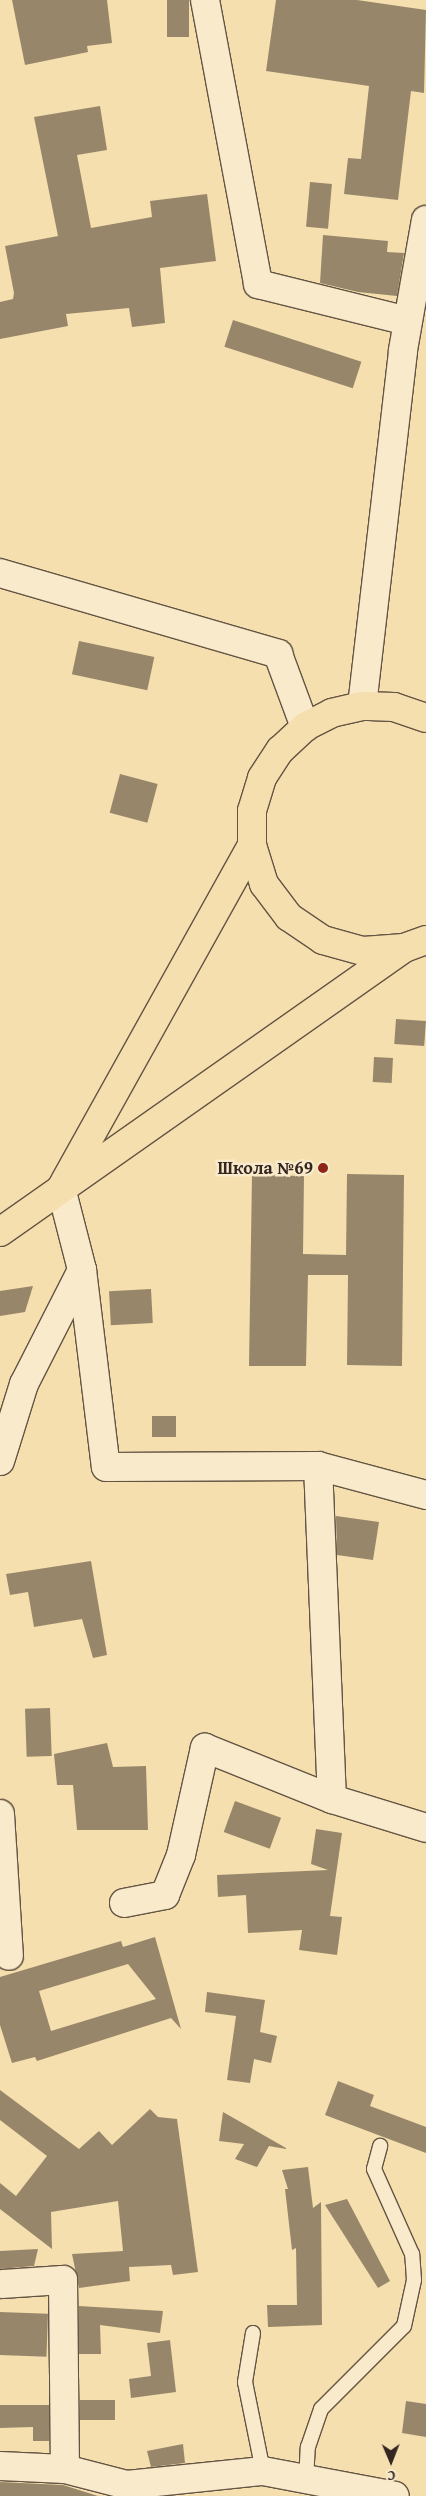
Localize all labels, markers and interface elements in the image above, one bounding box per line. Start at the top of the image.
place label: Школа №69 [217,1157,313,1179]
marker: Школа №69 [317,1162,329,1174]
north arrow [366,2436,416,2486]
text: С [387,2466,395,2486]

